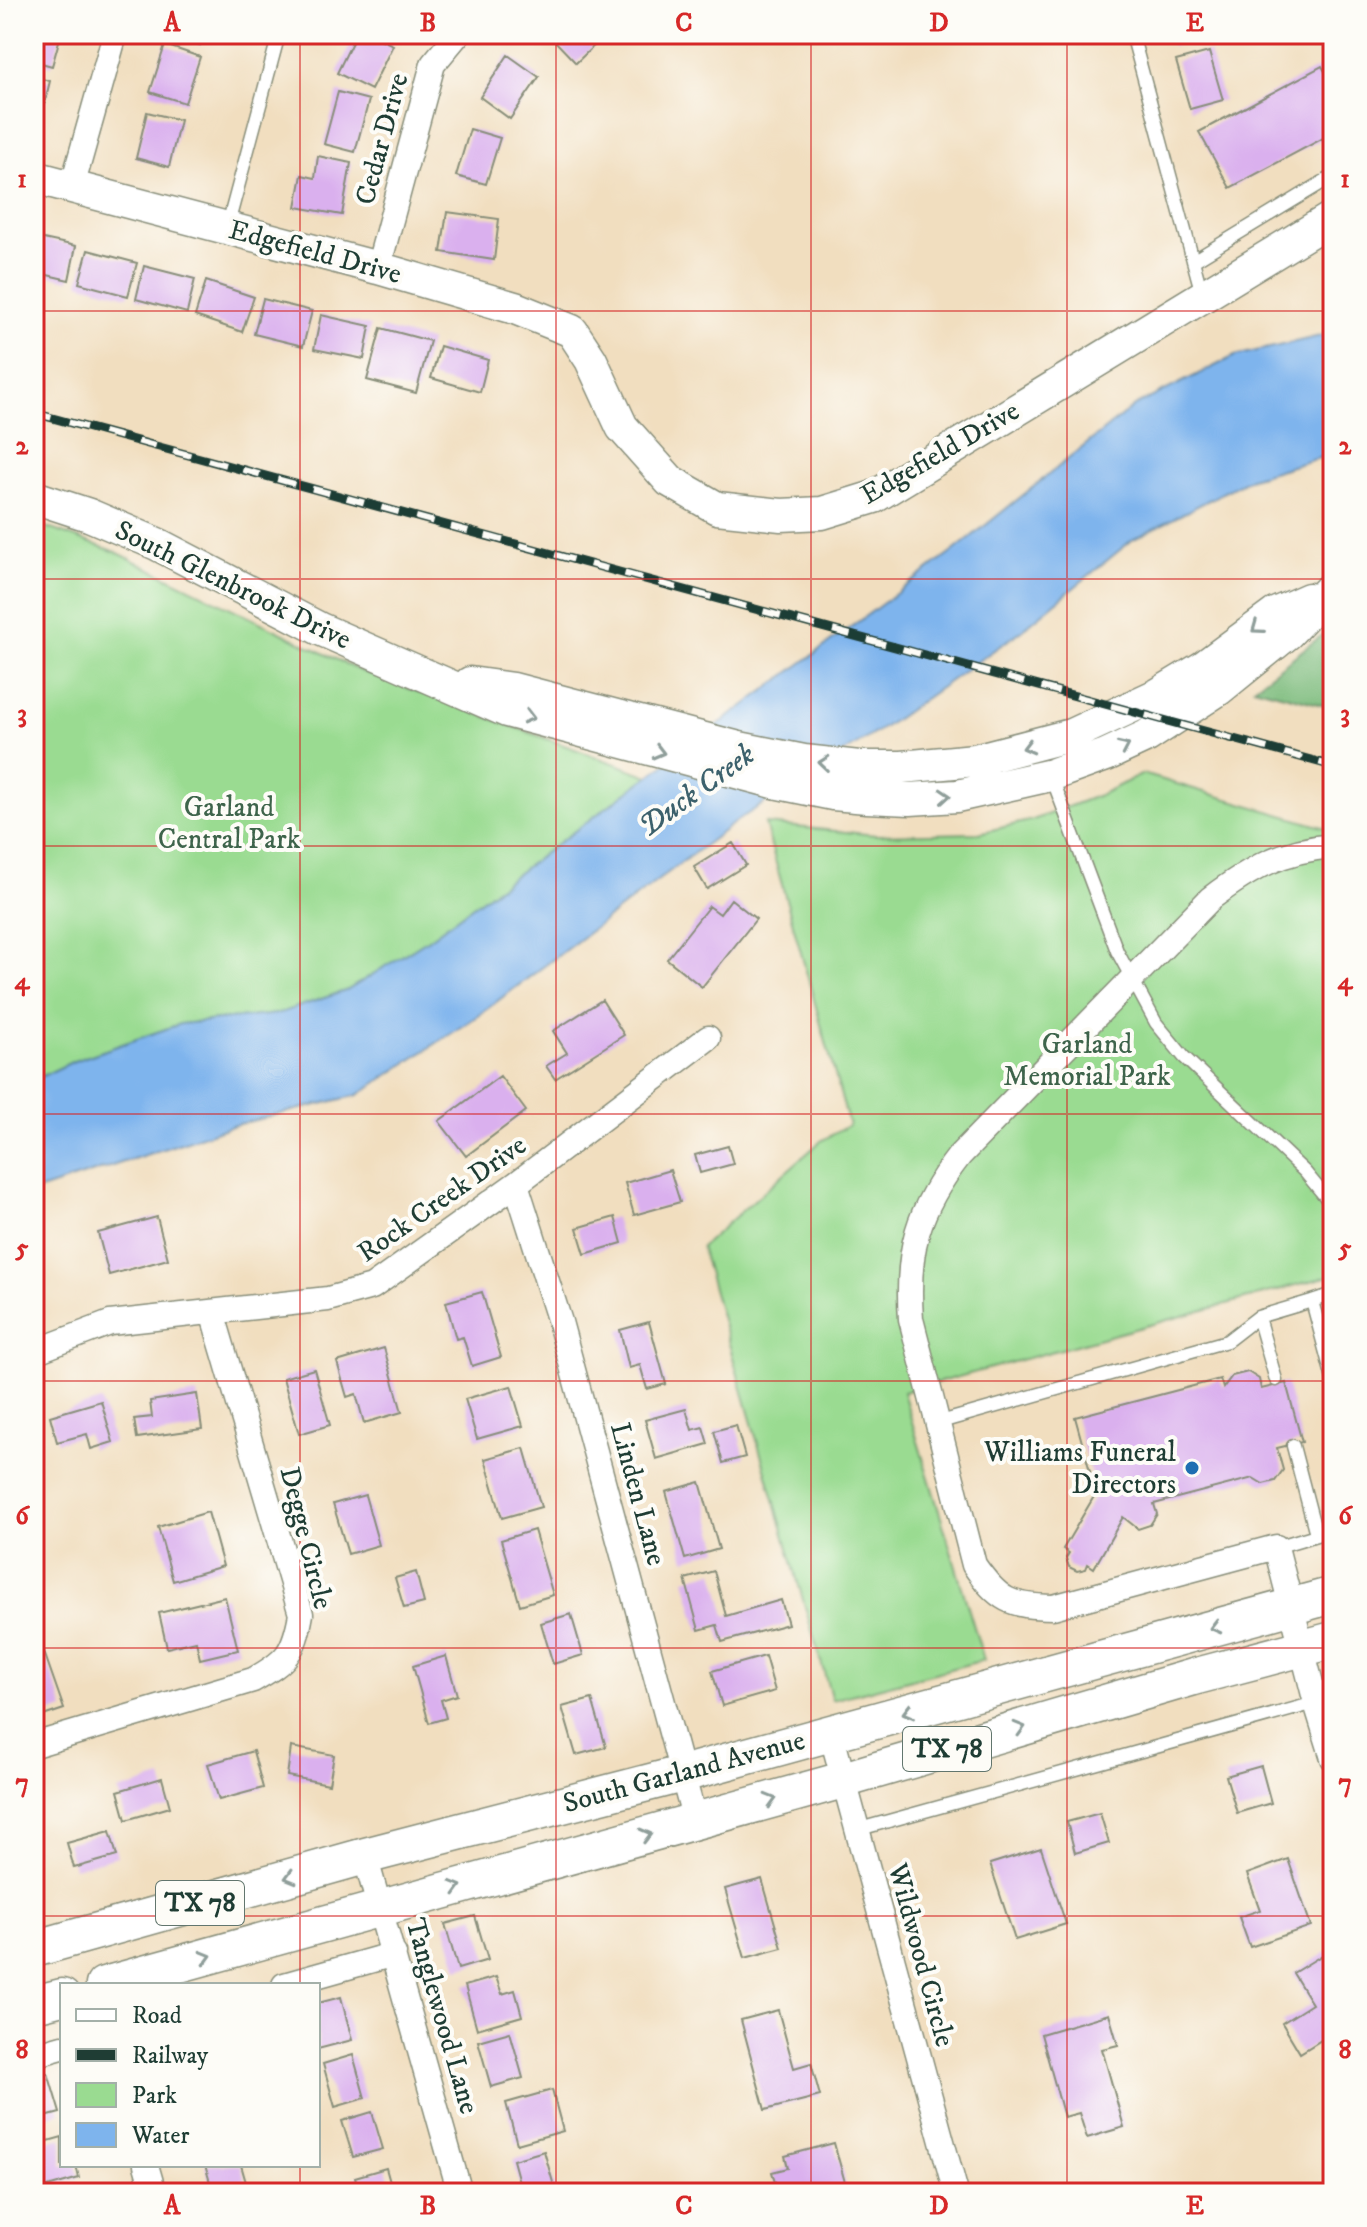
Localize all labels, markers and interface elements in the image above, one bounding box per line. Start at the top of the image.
text: A [163,7,182,40]
text: B [420,7,436,40]
text: C [675,7,693,40]
text: D [929,7,949,40]
text: E [1186,7,1204,40]
street label: Cedar Drive [348,69,416,209]
text: 1 [17,163,27,196]
text: 1 [1340,163,1350,196]
street label: Edgefield Drive [225,212,405,292]
street label: Edgefield Drive [855,394,1025,512]
text: 2 [16,430,30,463]
text: 2 [1339,430,1353,463]
street label: South Glenbrook Drive [109,513,357,657]
one-way arrow [1251,618,1265,633]
text: 3 [17,698,27,731]
text: 3 [1340,698,1350,731]
one-way arrow [521,708,535,724]
water label: Duck Creek [632,736,763,845]
one-way arrow [1021,738,1035,754]
one-way arrow [1115,741,1130,757]
one-way arrow [652,743,666,759]
one-way arrow [818,755,831,772]
one-way arrow [939,788,952,805]
park label: Garland Central Park [158,790,300,857]
text: 4 [15,965,31,998]
text: 4 [1338,965,1354,998]
park label: Garland Memorial Park [1003,1027,1171,1094]
street label: Rock Creek Drive [351,1128,533,1270]
text: 5 [15,1232,29,1265]
text: 5 [1338,1232,1352,1265]
street label: Linden Lane [602,1419,674,1569]
place label: Williams Funeral Directors [983,1435,1177,1502]
marker: Williams Funeral Directors [1183,1459,1201,1477]
street label: Degge Circle [271,1463,341,1613]
text: 6 [15,1500,30,1533]
text: 6 [1338,1500,1353,1533]
one-way arrow [1209,1618,1223,1635]
one-way arrow [902,1702,916,1719]
one-way arrow [1013,1721,1027,1737]
street label: South Garland Avenue [559,1723,809,1821]
road number: TX 78 [903,1727,991,1771]
text: 7 [15,1767,29,1800]
text: 7 [1338,1767,1352,1800]
one-way arrow [763,1793,777,1809]
one-way arrow [638,1827,652,1844]
street label: Wildwood Circle [879,1859,962,2050]
one-way arrow [284,1868,298,1884]
one-way arrow [448,1880,462,1897]
road number: TX 78 [156,1881,244,1925]
street label: Tanglewood Lane [397,1914,487,2118]
one-way arrow [198,1949,212,1966]
legend [60,1983,320,2167]
text: Road [132,2001,182,2031]
text: 8 [15,2034,29,2067]
text: 8 [1338,2034,1352,2067]
text: Railway [132,2041,209,2071]
text: Park [132,2081,177,2111]
text: Water [131,2121,189,2151]
text: A [163,2190,182,2223]
text: B [420,2190,436,2223]
text: C [675,2190,693,2223]
text: D [929,2190,949,2223]
text: E [1186,2190,1204,2223]

